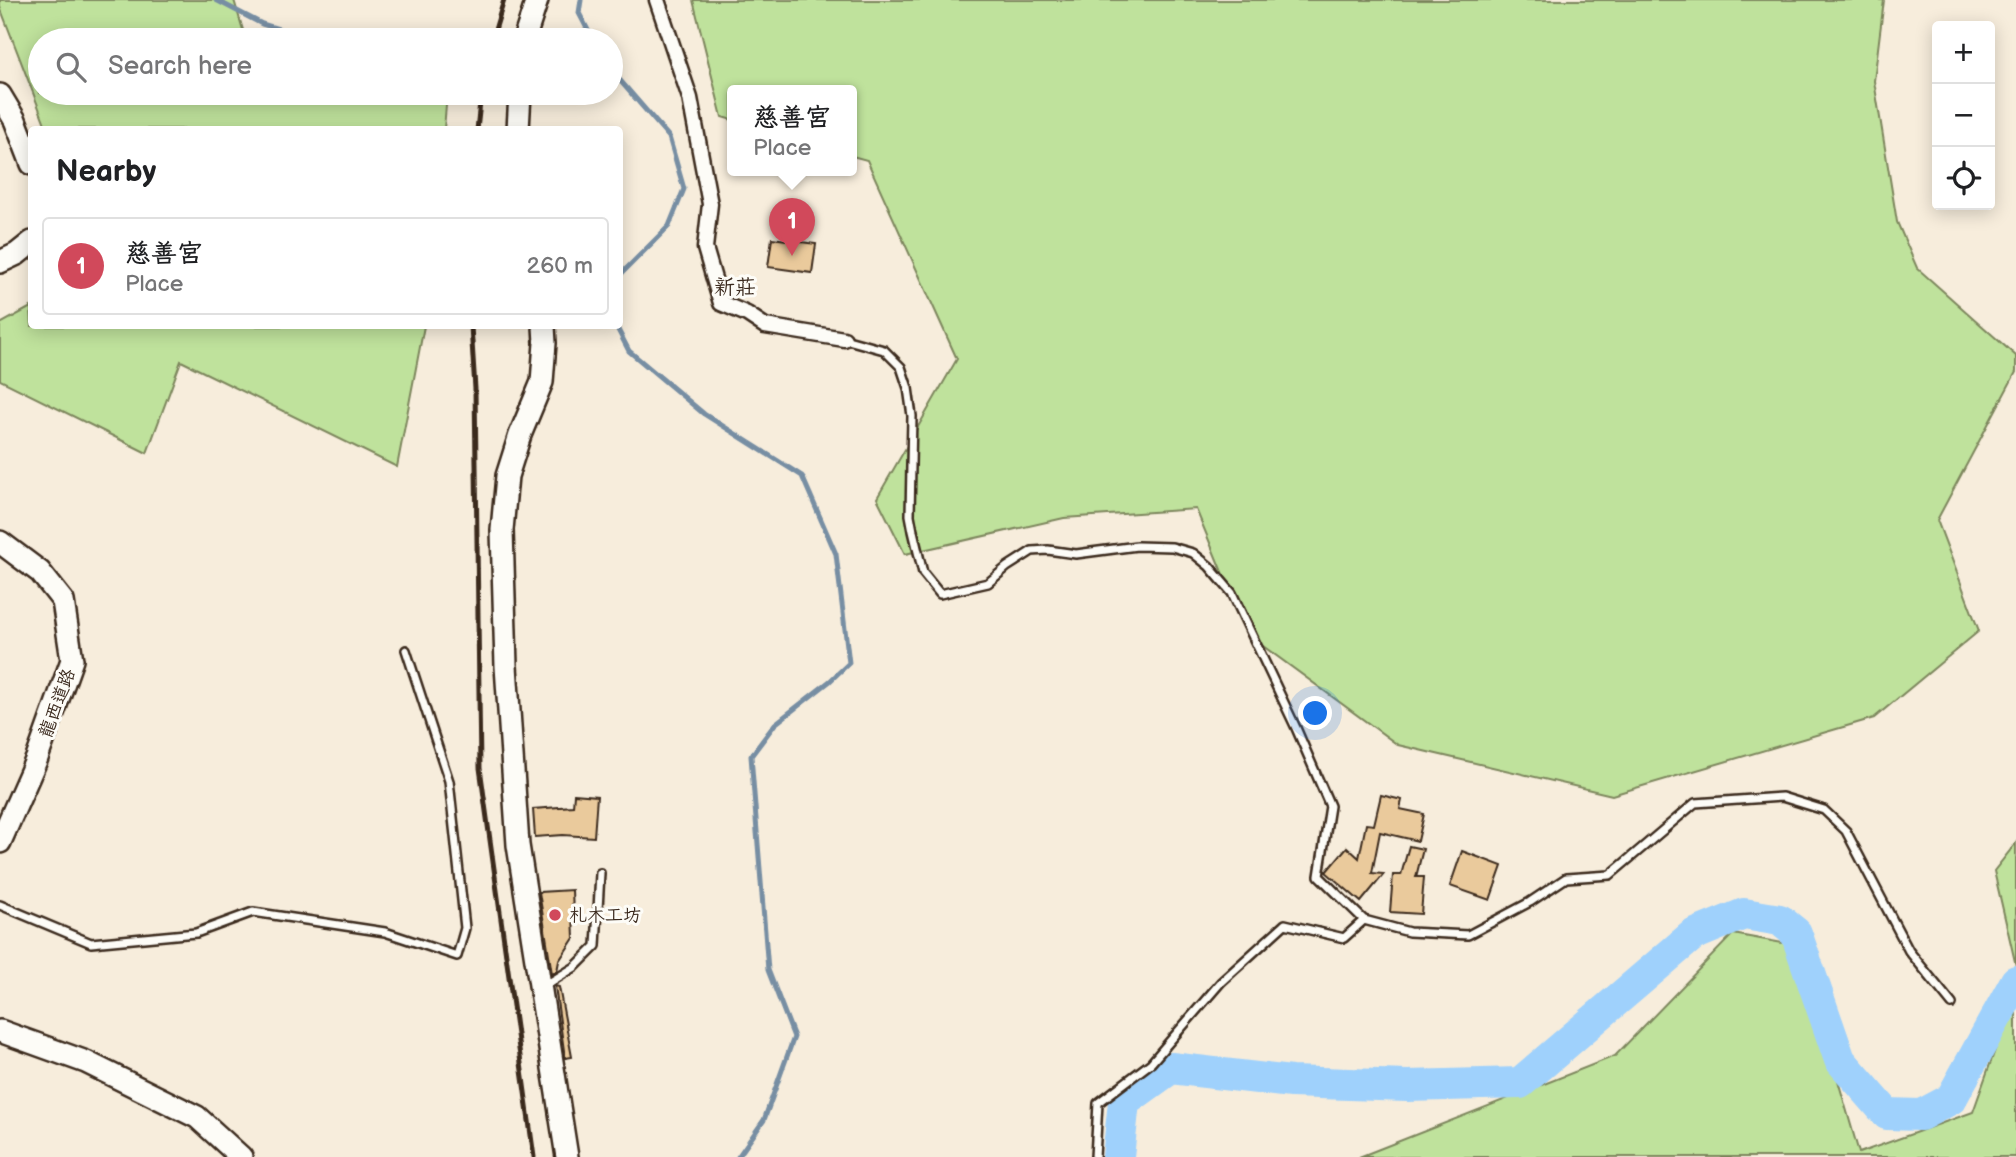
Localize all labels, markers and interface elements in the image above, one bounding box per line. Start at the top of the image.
map controls [1932,21,1995,210]
button: + [1932,21,1995,84]
search box [28,28,623,105]
icon: search [52,48,90,86]
text: Search here [108,51,252,82]
button: − [1932,84,1995,147]
popup [727,85,857,176]
text: 慈善宮 [753,103,831,134]
text: Place [753,134,811,162]
button: locate [1932,147,1995,210]
text: Nearby [56,154,156,190]
pin: 1 [769,198,815,256]
text: 慈善宮 [125,239,203,270]
text: 1 [76,252,86,280]
text: 260 m [527,252,593,280]
text: Place [125,270,183,298]
district label: 新莊 [714,275,756,300]
street label: 龍西道路 [35,666,80,741]
your location [1298,696,1332,730]
place label: 札木工坊 [569,905,641,926]
marker: 札木工坊 [547,907,563,923]

